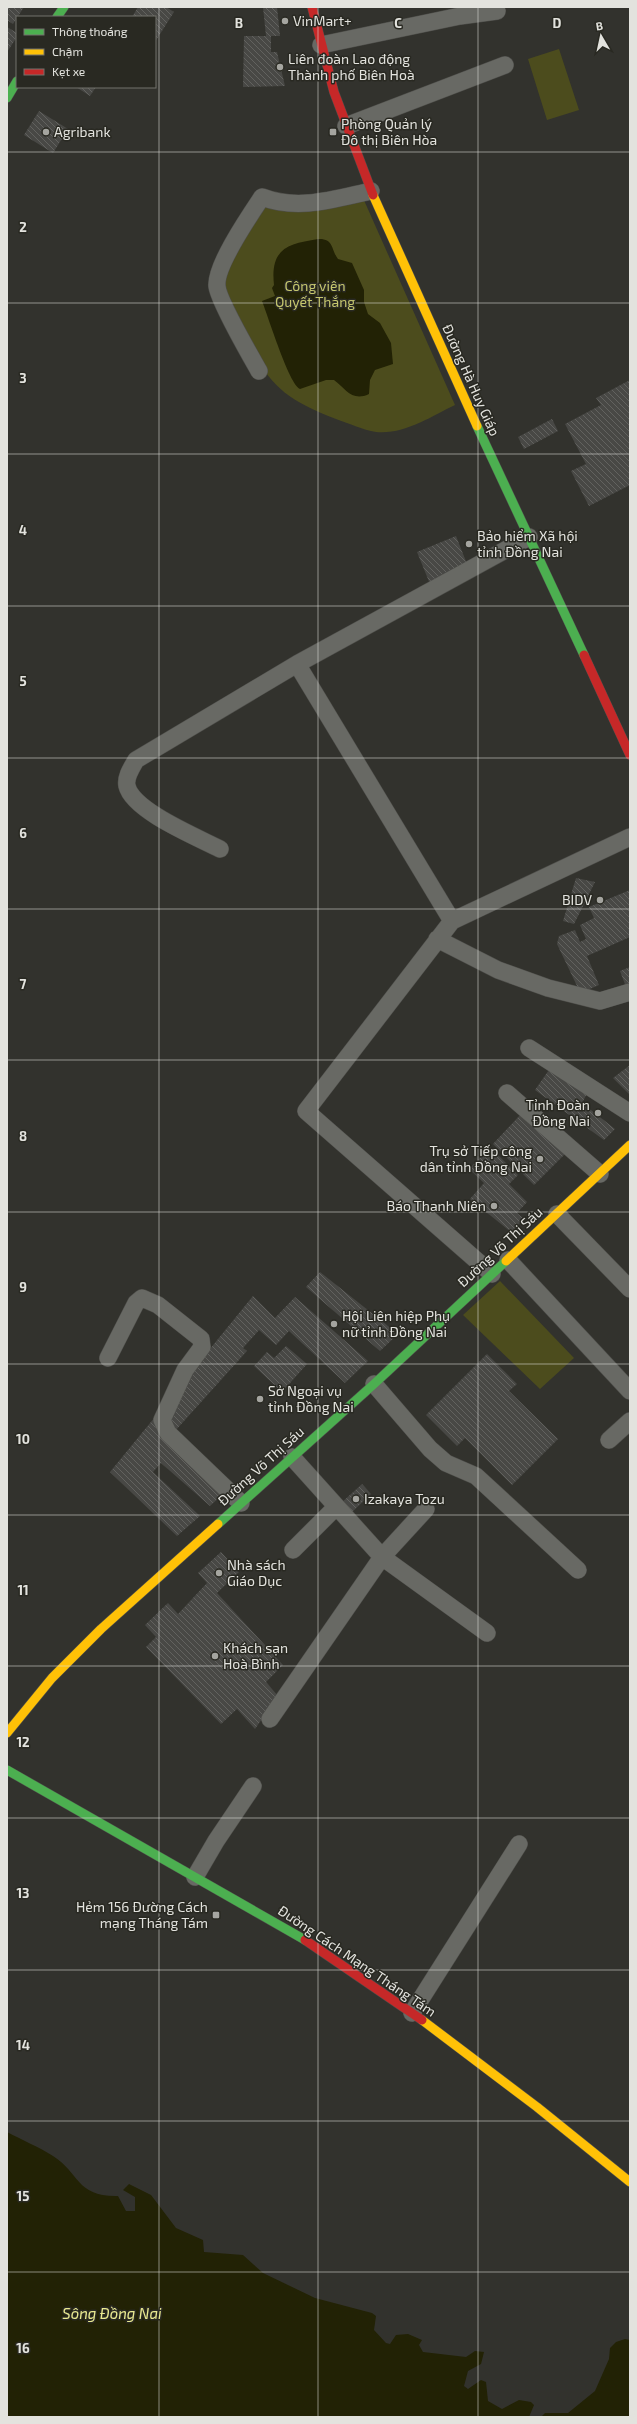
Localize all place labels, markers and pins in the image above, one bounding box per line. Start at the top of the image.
place label: VinMart+ [293,12,352,29]
marker: VinMart+ [280,16,290,26]
place label: Liên đoàn Lao động Thành phố Biên Hoà [288,50,415,83]
marker: Liên đoàn Lao động Thành phố Biên Hoà [275,62,285,72]
place label: Phòng Quản lý Đô thị Biên Hòa [341,115,437,148]
place label: Agribank [54,123,111,140]
marker: Agribank [41,127,51,137]
marker: Phòng Quản lý Đô thị Biên Hòa [328,127,338,137]
place label: Bảo hiểm Xã hội tỉnh Đồng Nai [477,527,578,560]
marker: Bảo hiểm Xã hội tỉnh Đồng Nai [464,539,474,549]
place label: BIDV [562,891,592,908]
marker: BIDV [595,895,605,905]
place label: Tỉnh Đoàn Đồng Nai [526,1096,590,1129]
marker: Tỉnh Đoàn Đồng Nai [593,1108,603,1118]
place label: Trụ sở Tiếp công dân tỉnh Đồng Nai [420,1142,532,1175]
marker: Trụ sở Tiếp công dân tỉnh Đồng Nai [535,1154,545,1164]
place label: Báo Thanh Niên [387,1197,486,1214]
marker: Báo Thanh Niên [489,1201,499,1211]
place label: Hội Liên hiệp Phụ nữ tỉnh Đồng Nai [342,1307,450,1340]
marker: Hội Liên hiệp Phụ nữ tỉnh Đồng Nai [329,1319,339,1329]
place label: Sở Ngoại vụ tỉnh Đồng Nai [268,1382,354,1415]
marker: Sở Ngoại vụ tỉnh Đồng Nai [255,1394,265,1404]
place label: Izakaya Tozu [364,1490,445,1507]
marker: Izakaya Tozu [351,1494,361,1504]
place label: Nhà sách Giáo Dục [227,1556,286,1589]
marker: Nhà sách Giáo Dục [214,1568,224,1578]
place label: Khách sạn Hoà Bình [223,1639,288,1672]
marker: Khách sạn Hoà Bình [210,1651,220,1661]
place label: Hẻm 156 Đường Cách mạng Tháng Tám [76,1898,208,1931]
marker: Hẻm 156 Đường Cách mạng Tháng Tám [211,1910,221,1920]

